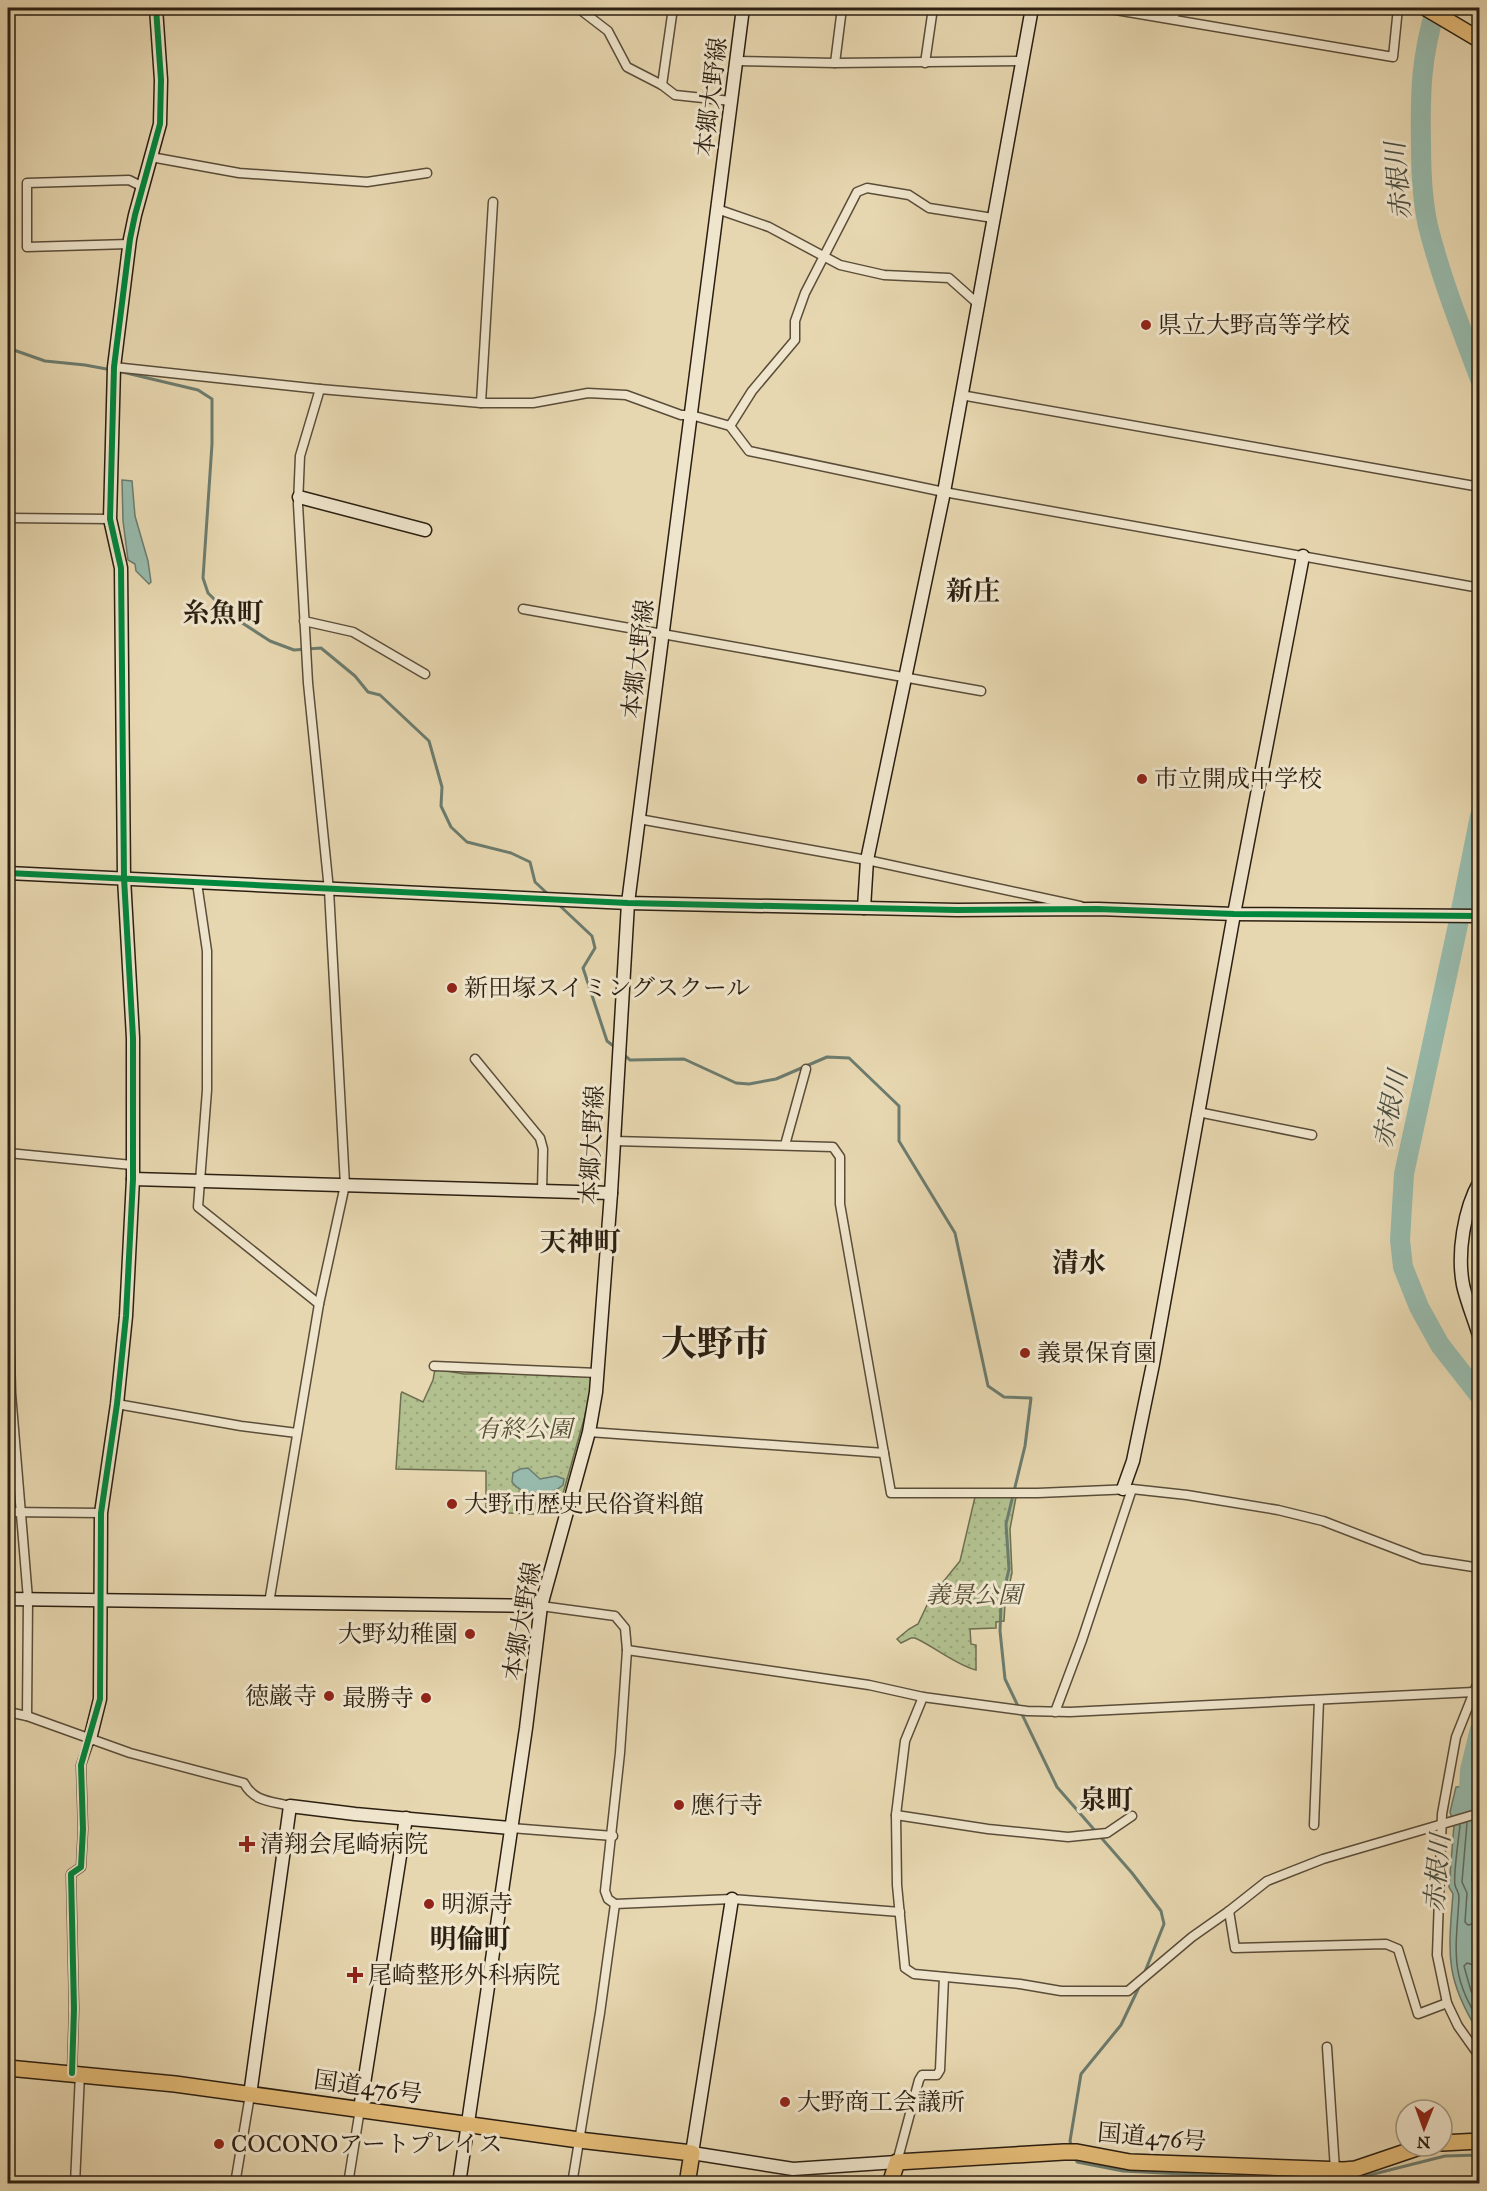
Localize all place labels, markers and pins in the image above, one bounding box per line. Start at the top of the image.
place label: 県立大野高等学校 [1158,310,1350,340]
marker: 県立大野高等学校 [1139,318,1153,332]
place label: 市立開成中学校 [1154,764,1322,794]
marker: 市立開成中学校 [1135,772,1149,786]
place label: 新田塚スイミングスクール [464,973,750,1003]
marker: 新田塚スイミングスクール [445,981,459,995]
place label: 義景保育園 [1037,1338,1157,1368]
marker: 義景保育園 [1018,1346,1032,1360]
place label: 大野市歴史民俗資料館 [464,1489,704,1519]
marker: 大野市歴史民俗資料館 [445,1497,459,1511]
place label: 大野幼稚園 [338,1619,458,1649]
marker: 大野幼稚園 [463,1627,477,1641]
place label: 徳巌寺 [245,1681,317,1711]
place label: 最勝寺 [342,1683,414,1713]
marker: 徳巌寺 [322,1689,336,1703]
marker: 最勝寺 [419,1691,433,1705]
place label: 應行寺 [691,1790,763,1820]
marker: 應行寺 [672,1798,686,1812]
place label: 清翔会尾崎病院 [260,1829,428,1859]
marker: 清翔会尾崎病院 [238,1835,256,1853]
place label: 明源寺 [441,1889,513,1919]
marker: 明源寺 [422,1897,436,1911]
place label: 尾崎整形外科病院 [368,1960,560,1990]
marker: 尾崎整形外科病院 [346,1966,364,1984]
place label: 大野商工会議所 [797,2087,965,2117]
marker: 大野商工会議所 [778,2095,792,2109]
place label: COCONOアートプレイス [231,2129,503,2159]
marker: COCONOアートプレイス [212,2137,226,2151]

